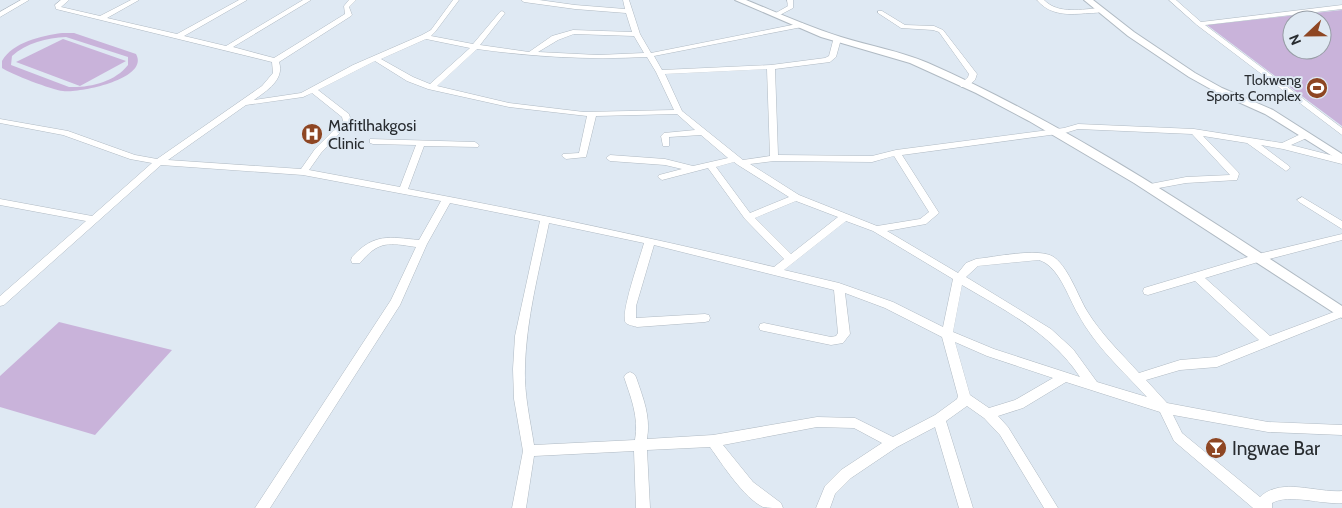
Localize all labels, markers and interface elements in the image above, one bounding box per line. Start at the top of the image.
north arrow [1282,10,1332,60]
text: N [1285,32,1305,48]
place label: Tlokweng Sports Complex [1206,71,1302,105]
sports icon: Tlokweng Sports Complex [1305,76,1329,100]
place label: Mafitlhakgosi Clinic [328,116,416,153]
hospital icon: Mafitlhakgosi Clinic [300,122,324,146]
bar icon: Ingwae Bar [1204,436,1228,460]
place label: Ingwae Bar [1232,437,1320,460]

